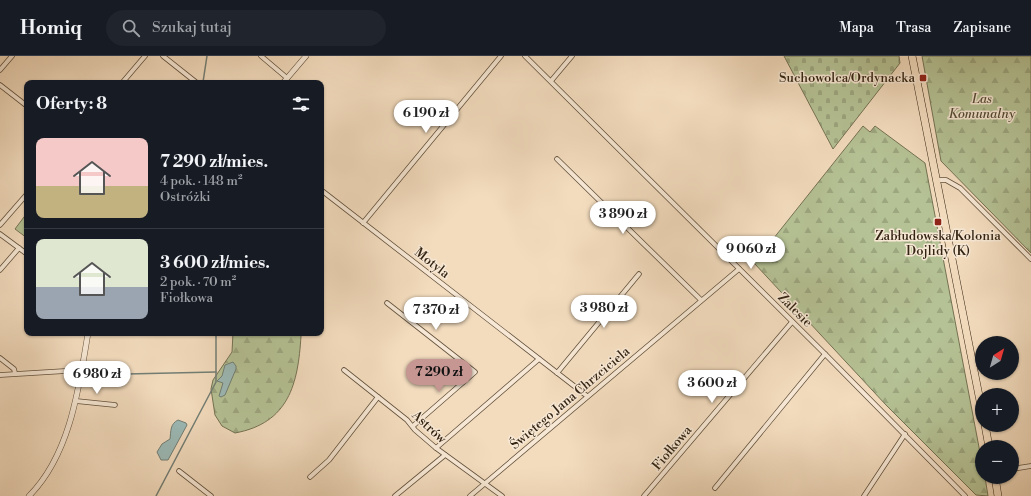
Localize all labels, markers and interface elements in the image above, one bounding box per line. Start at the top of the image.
search box [106,10,386,46]
text: Homiq [20,16,82,40]
icon: search [120,17,142,39]
text: Szukaj tutaj [152,18,232,37]
text: Mapa [839,19,874,37]
text: Trasa [896,19,931,37]
text: Zapisane [953,19,1011,37]
place label: Suchowolca/Ordynacka [779,70,915,86]
marker: Suchowolca/Ordynacka [918,73,928,83]
park label: Las Komunalny [949,91,1016,122]
text: Oferty: 8 [36,93,107,115]
icon: filters [290,93,312,115]
pin: 6 190 zł [385,100,467,134]
text: 6 190 zł [403,105,449,121]
text: 7 290 zł/mies. [160,151,268,173]
icon: home [68,154,116,202]
text: 4 pok. · 148 m² [160,173,242,189]
text: Ostróżki [160,189,211,205]
pin: 3 890 zł [582,201,664,235]
text: 3 890 zł [599,206,647,222]
marker: Zabłudowska/Kolonia Dojlidy (K) [933,217,943,227]
place label: Zabłudowska/Kolonia Dojlidy (K) [875,228,1001,259]
pin: 9 060 zł [710,236,792,270]
text: 9 060 zł [726,241,776,257]
street label: Motyla [411,244,453,282]
text: 3 600 zł/mies. [160,252,270,274]
icon: home [68,255,116,303]
text: 2 pok. · 70 m² [160,274,236,290]
street label: Zalesie [774,289,816,331]
text: Fiołkowa [160,290,213,306]
pin: 3 980 zł [563,295,645,329]
pin: 7 370 zł [395,297,477,331]
text: 3 980 zł [580,300,628,316]
text: 7 370 zł [413,302,459,318]
north arrow [975,336,1019,380]
map controls [975,336,1019,484]
street label: Świętego Jana Chrzciciela [506,342,633,453]
pin: 7 290 zł [398,359,480,393]
pin: 6 980 zł [56,361,138,395]
text: 7 290 zł [415,364,463,380]
text: 6 980 zł [73,366,121,382]
pin: 3 600 zł [671,370,753,404]
text: 3 600 zł [687,375,737,391]
button: + [975,388,1019,432]
street label: Astrów [408,407,450,447]
street label: Fiołkowa [649,422,695,474]
button: − [975,440,1019,484]

